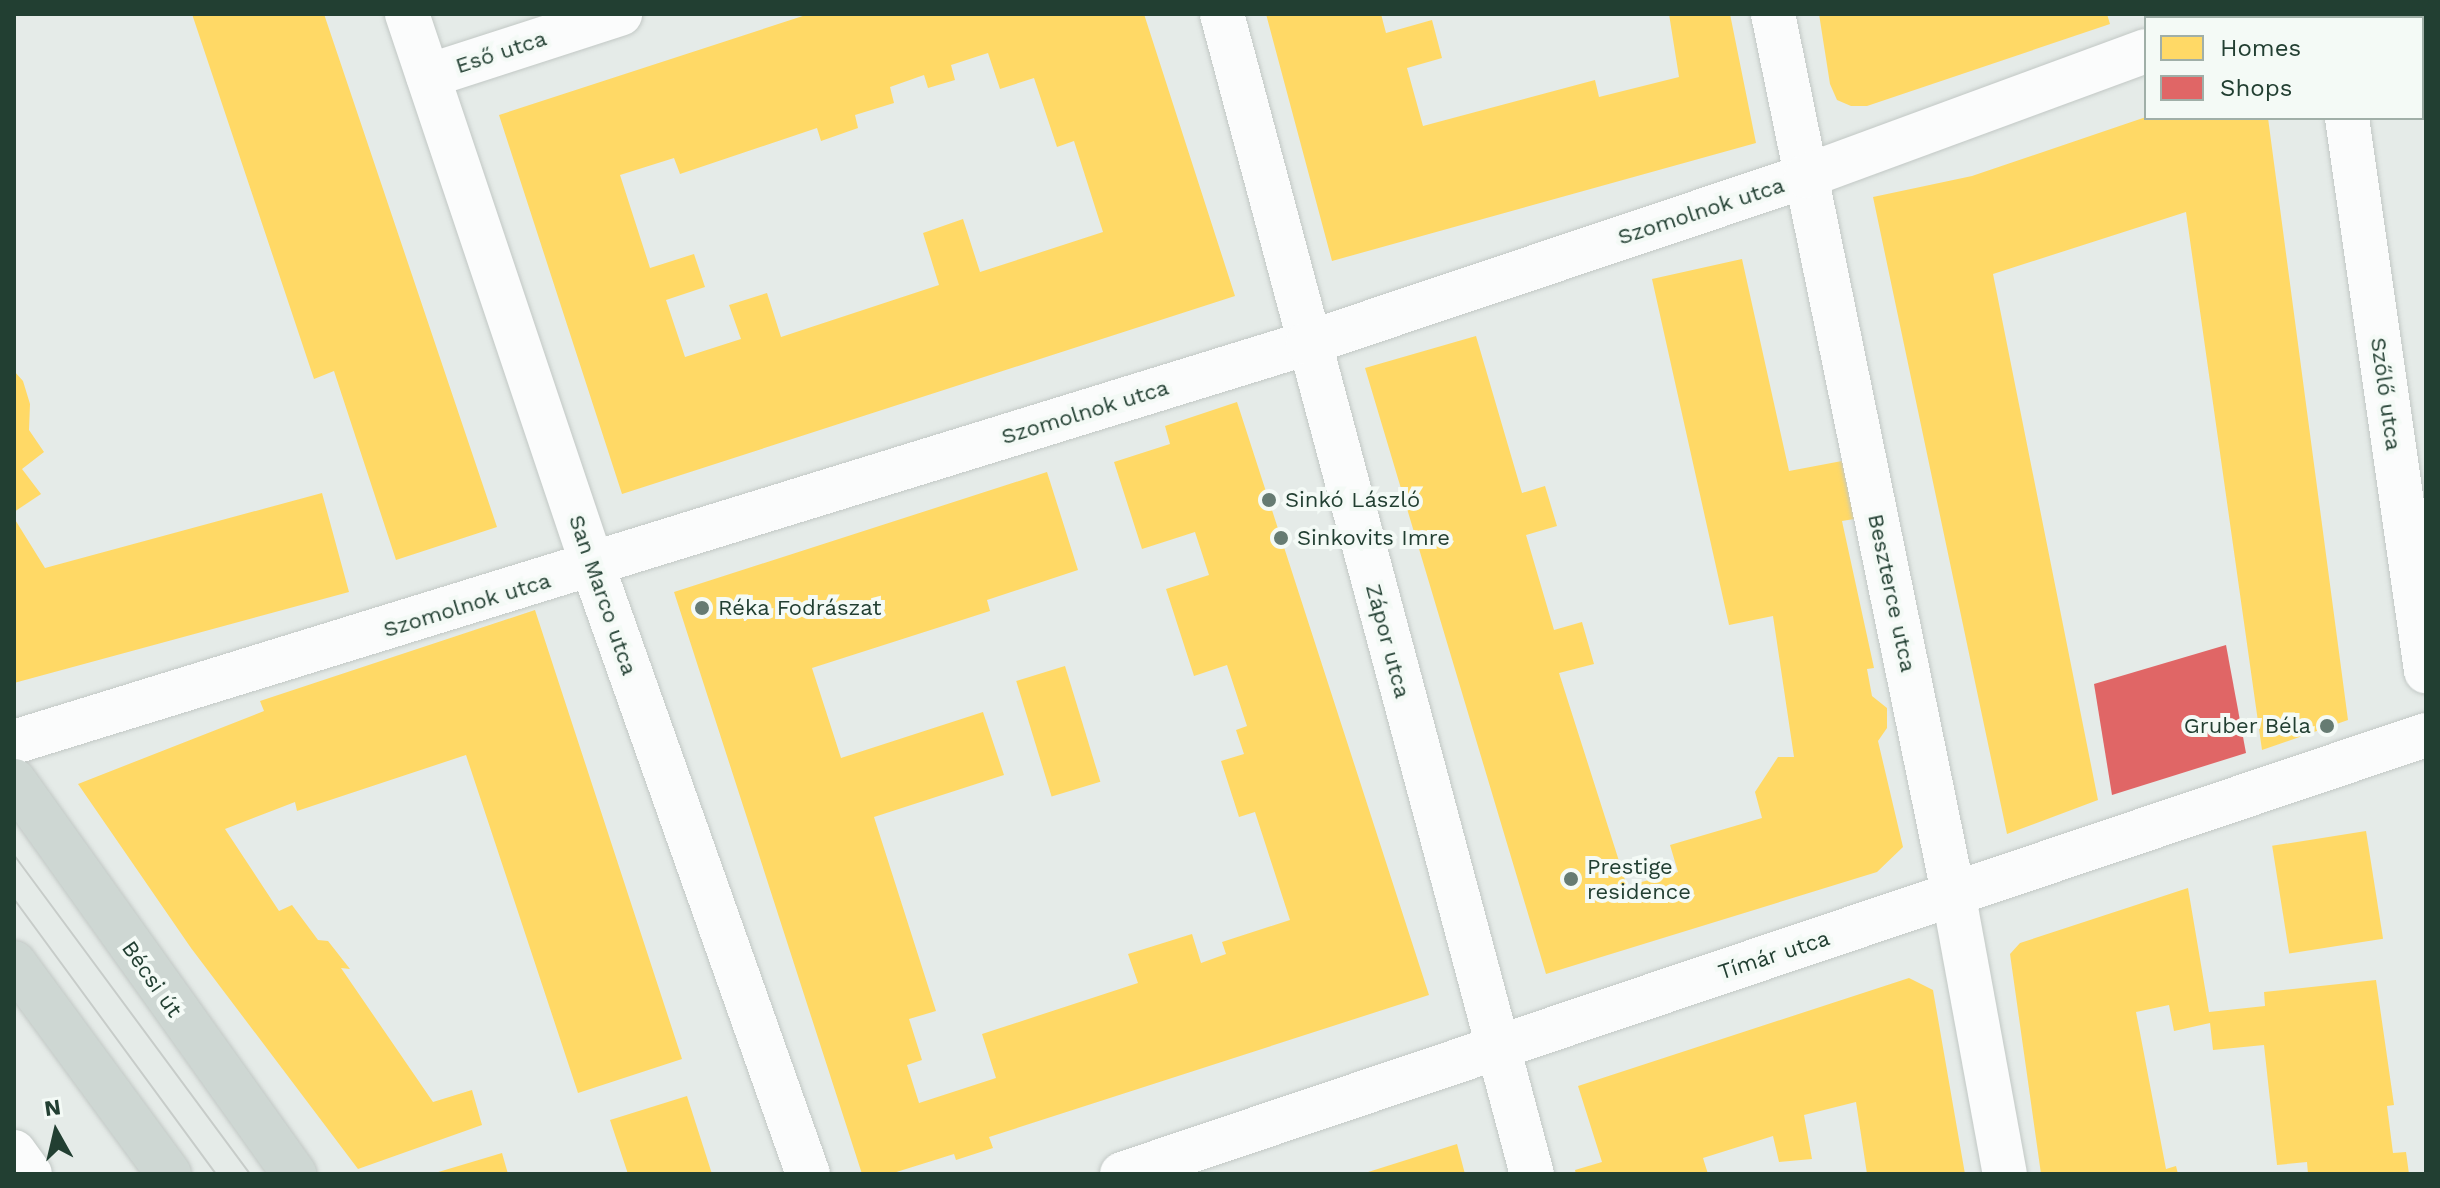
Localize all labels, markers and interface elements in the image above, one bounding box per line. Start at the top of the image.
legend [2144,16,2424,120]
street label: Eső utca [452,25,550,79]
text: Homes [2220,34,2301,62]
text: Shops [2220,74,2292,102]
street label: Szomolnok utca [1614,172,1788,250]
street label: Szőlő utca [2365,336,2407,452]
street label: Szomolnok utca [998,374,1172,450]
place label: Sinkó László [1285,487,1420,513]
marker: Sinkó László [1260,491,1278,509]
street label: San Marco utca [563,511,643,679]
street label: Beszterce utca [1862,512,1922,674]
place label: Sinkovits Imre [1297,525,1450,551]
marker: Sinkovits Imre [1272,529,1290,547]
street label: Szomolnok utca [380,567,554,643]
street label: Zápor utca [1360,581,1416,701]
place label: Réka Fodrászat [718,595,882,621]
marker: Réka Fodrászat [693,599,711,617]
place label: Gruber Béla [2183,713,2311,739]
marker: Gruber Béla [2318,717,2336,735]
place label: Prestige residence [1587,853,1691,904]
marker: Prestige residence [1562,870,1580,888]
street label: Tímár utca [1715,925,1833,985]
street label: Bécsi út [116,936,188,1022]
north arrow [16,1092,96,1172]
text: N [43,1094,62,1121]

